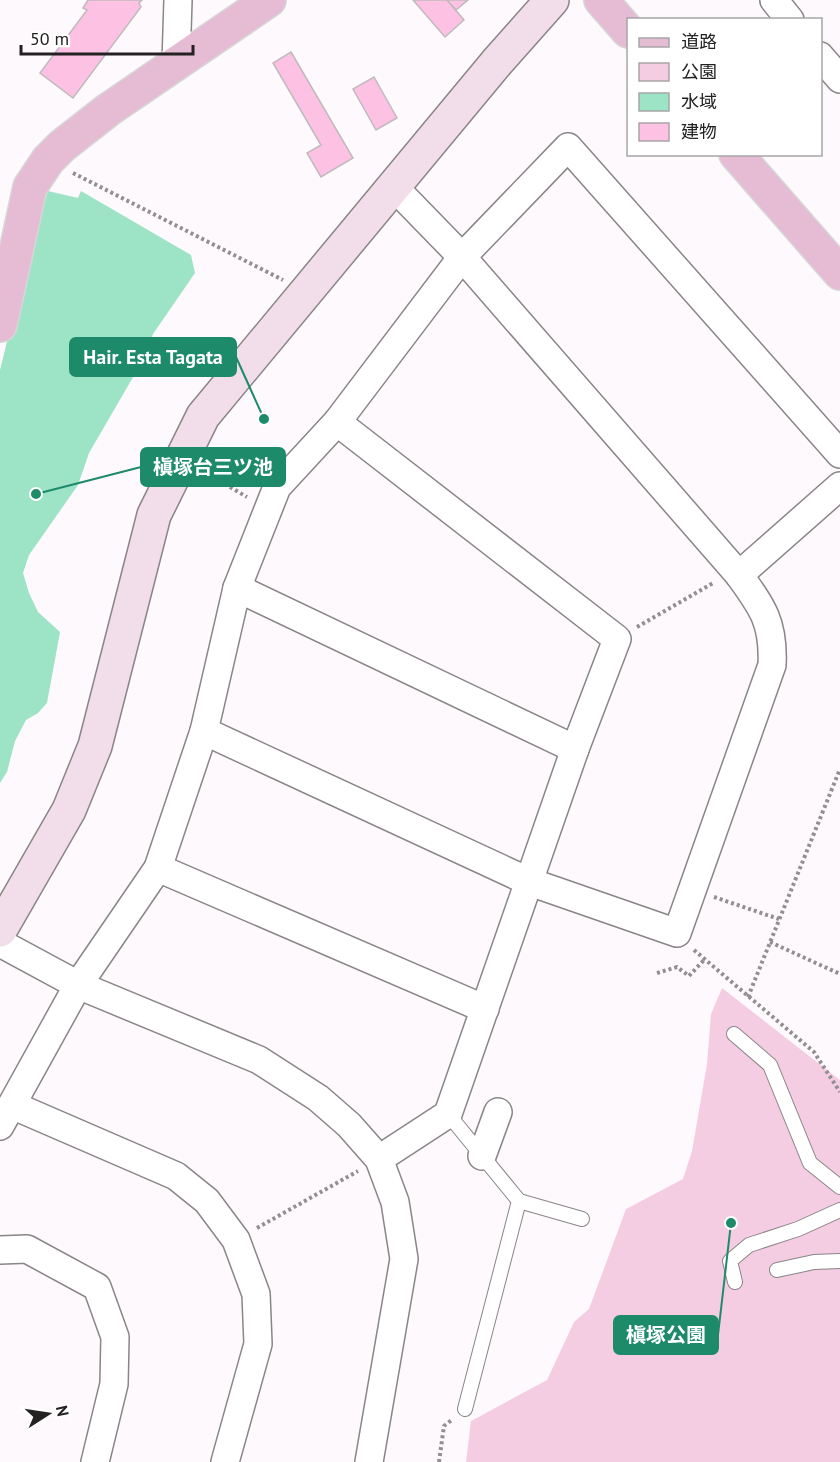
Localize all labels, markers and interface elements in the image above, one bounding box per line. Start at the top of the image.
scale bar [21,18,194,56]
legend [627,18,822,156]
text: 50 m [30,27,69,50]
text: 道路 [681,30,717,53]
text: 公園 [681,60,717,83]
text: 水域 [681,90,717,113]
text: 建物 [681,120,717,143]
callout: Hair. Esta Tagata [70,338,236,376]
text: Hair. Esta Tagata [83,344,223,370]
callout: 槇塚台三ツ池 [141,448,285,486]
text: 槇塚台三ツ池 [153,454,273,480]
callout: 槇塚公園 [614,1316,718,1354]
text: 槇塚公園 [626,1322,706,1348]
north arrow [18,1384,78,1444]
text: N [52,1404,74,1418]

